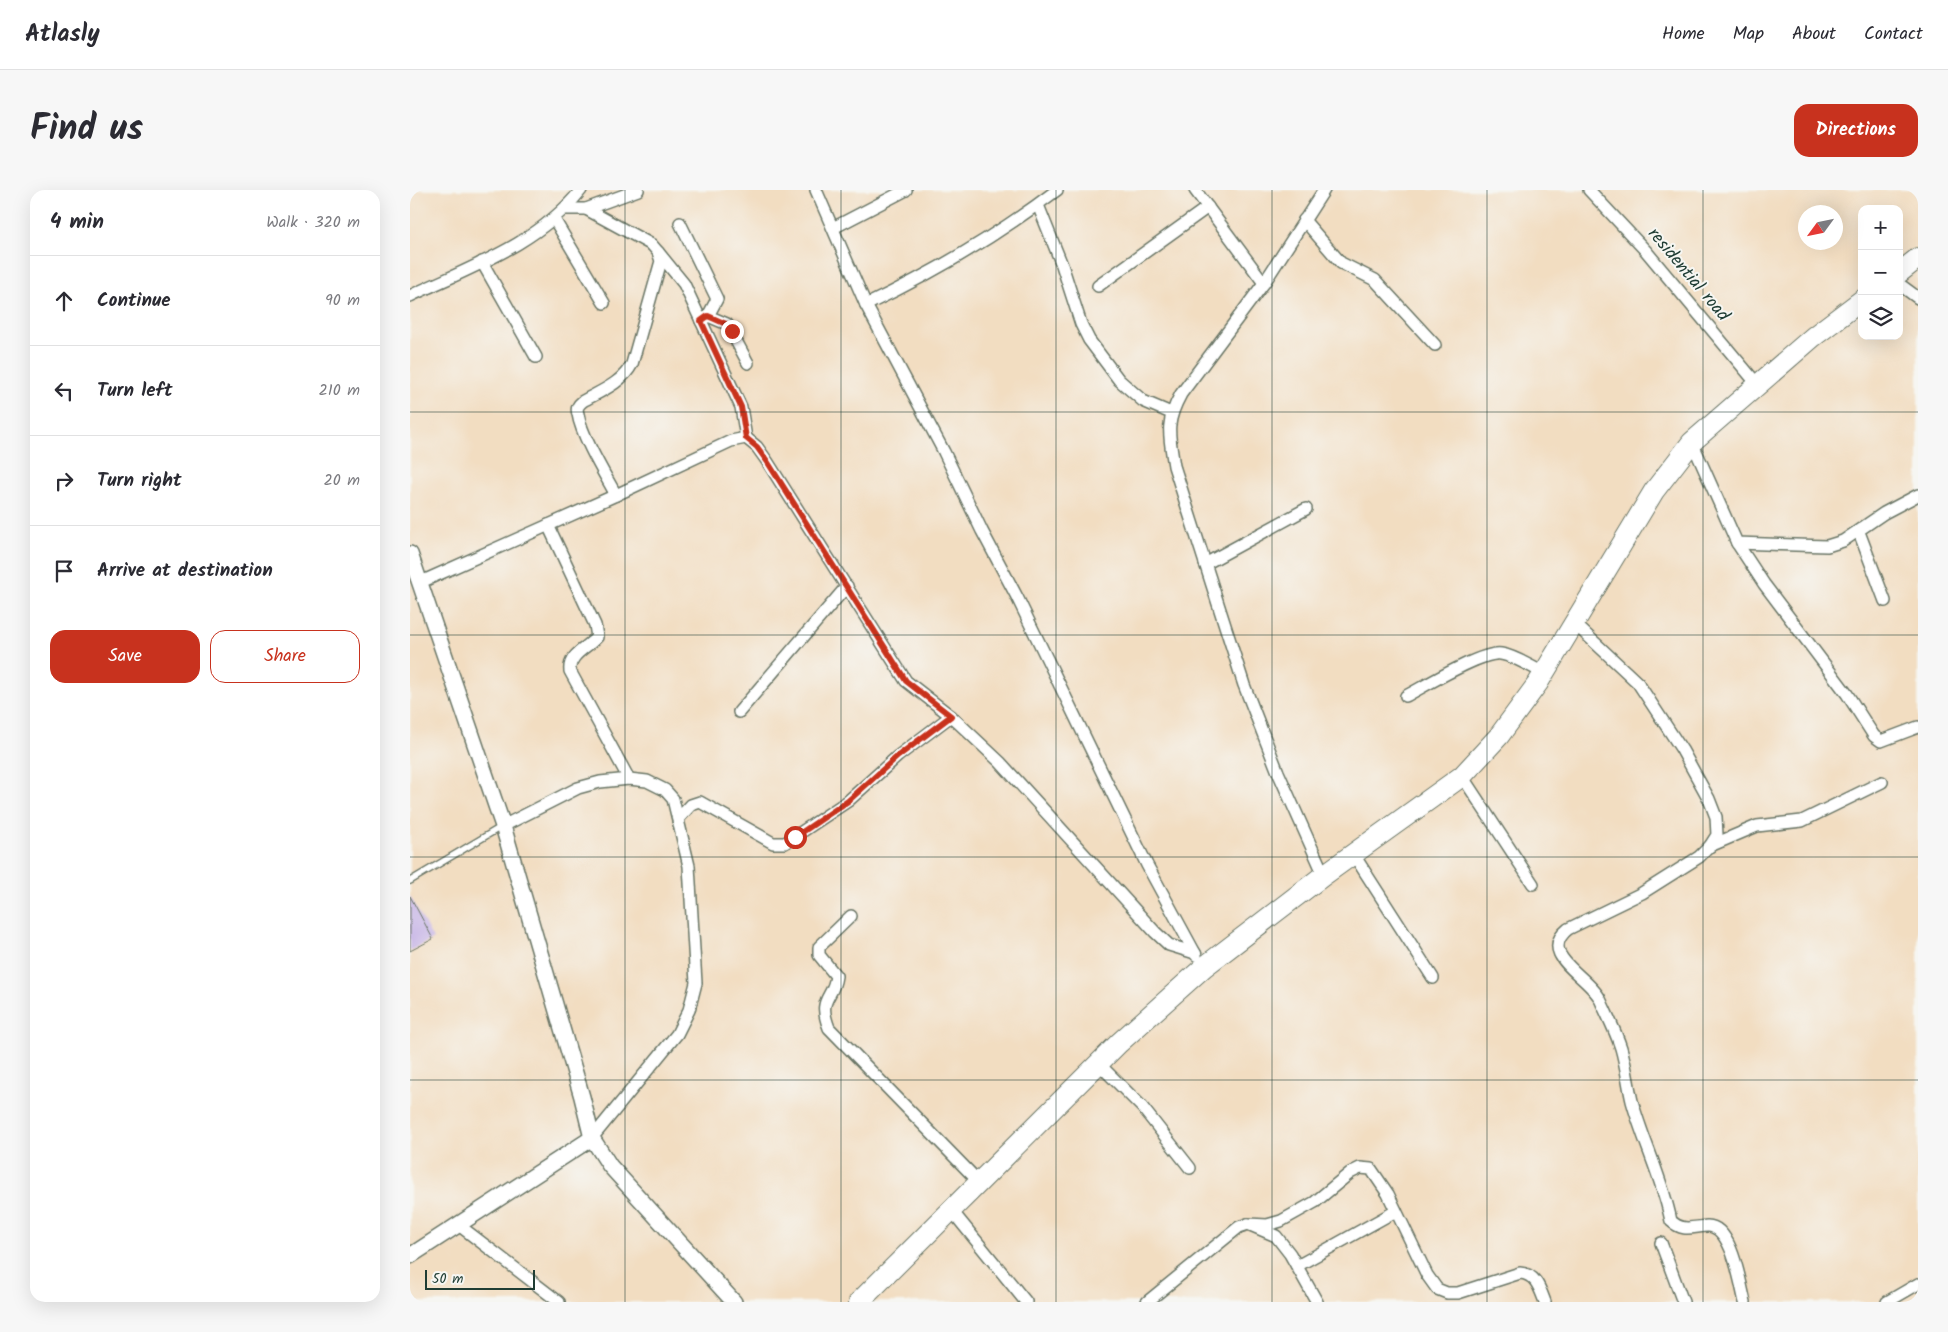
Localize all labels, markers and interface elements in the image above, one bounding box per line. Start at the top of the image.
text: Atlasly [25,15,100,54]
text: Home [1662,20,1705,49]
text: Map [1733,20,1764,49]
text: About [1792,20,1836,49]
text: Contact [1864,20,1923,49]
text: Find us [30,102,143,158]
button: Directions [1794,104,1918,157]
north arrow [1798,205,1843,250]
map controls [1858,205,1903,340]
button: + [1858,205,1903,250]
text: 4 min [50,206,104,239]
text: Walk · 320 m [266,210,360,235]
street label: residential road [1640,221,1737,329]
button: − [1858,250,1903,295]
text: Continue [97,286,170,316]
icon: ahead [50,287,78,315]
text: 90 m [325,288,360,313]
button: layers [1858,295,1903,340]
route end [721,320,744,343]
text: Turn left [97,376,172,406]
icon: left [50,377,78,405]
text: 210 m [319,378,360,403]
text: Turn right [97,466,182,496]
icon: right [50,467,78,495]
text: 20 m [324,468,360,493]
text: Arrive at destination [97,556,273,586]
icon: arrive [50,557,78,585]
button: Save [50,630,200,683]
button: Share [210,630,360,683]
route start [784,826,807,849]
scale bar [425,1267,535,1290]
text: 50 m [432,1268,463,1290]

